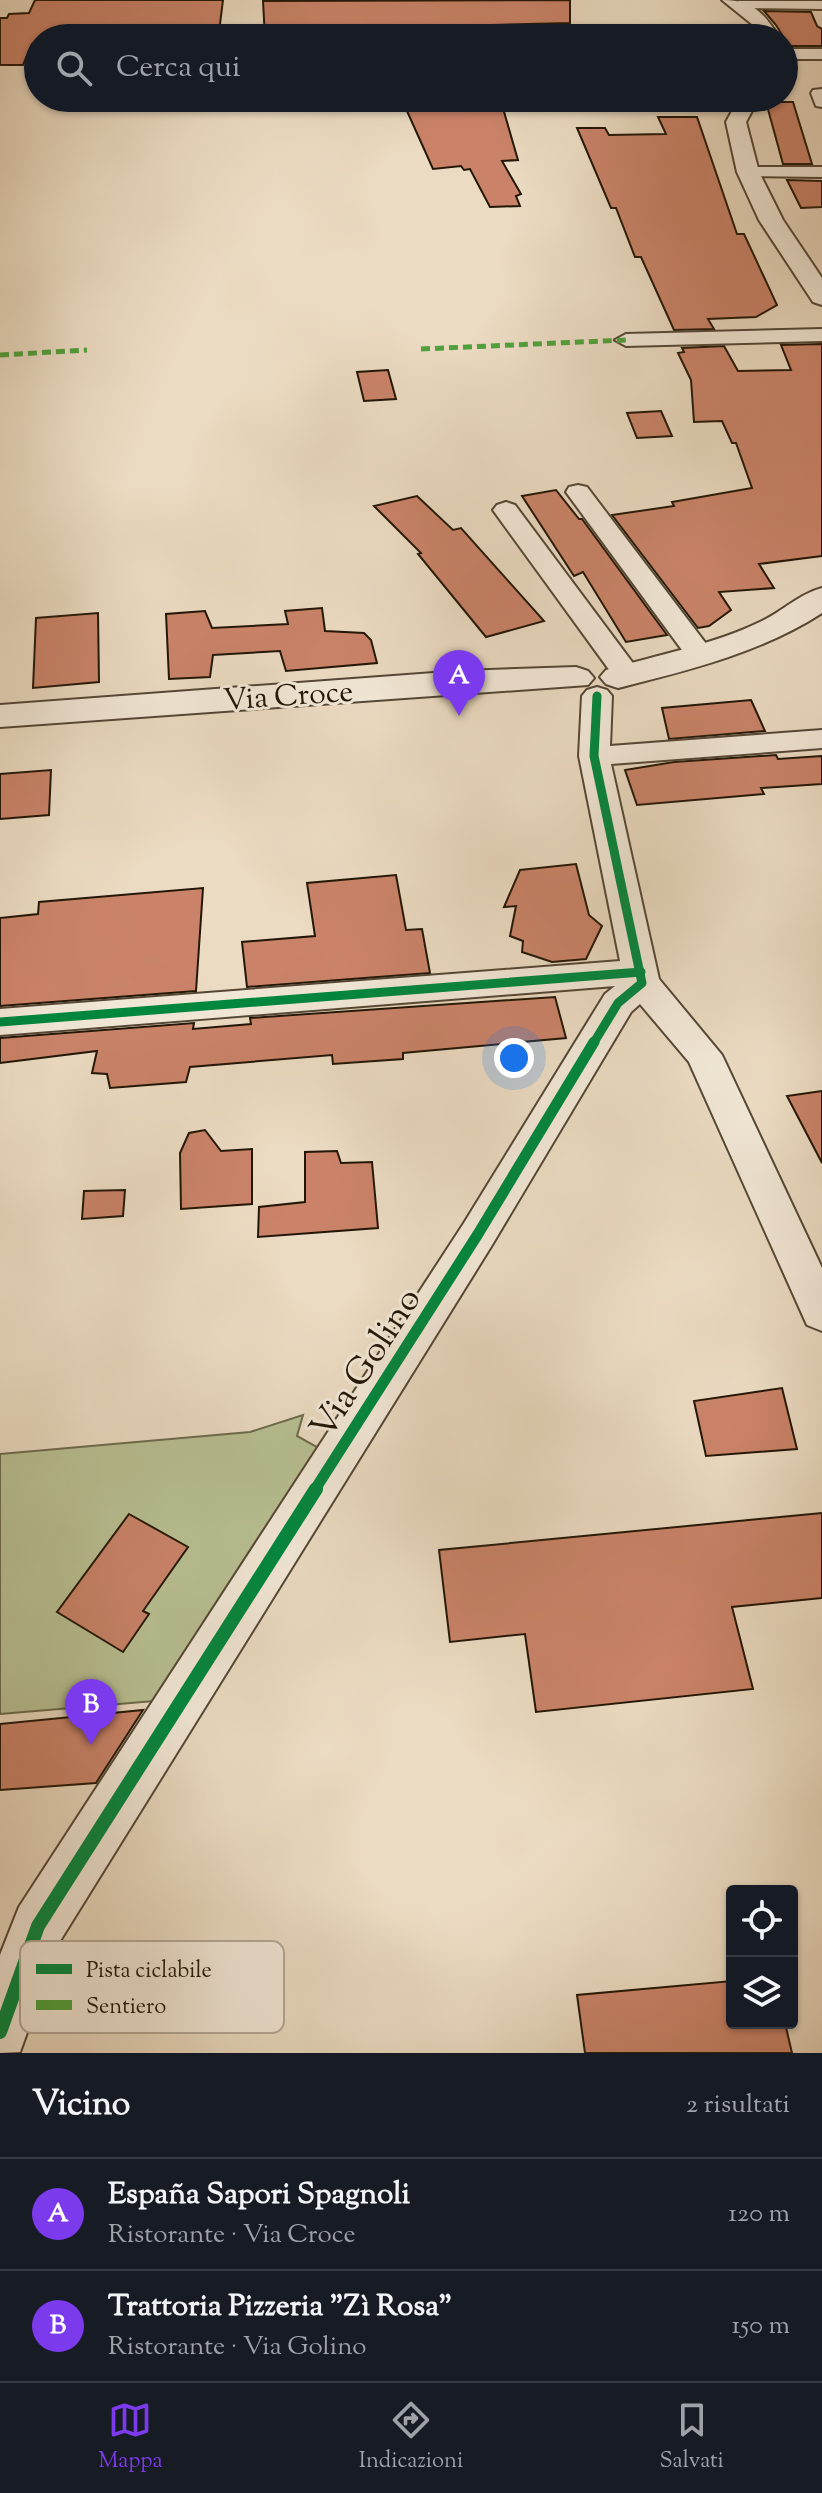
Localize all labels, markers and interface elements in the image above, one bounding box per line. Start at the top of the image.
search box [24,24,798,112]
icon: search [52,46,96,90]
text: Cerca qui [116,47,241,90]
pin: A [433,650,485,716]
street label: Via Croce [222,672,355,723]
your location [494,1038,534,1078]
street label: Via Golino [299,1278,436,1450]
pin: B [65,1679,117,1745]
map controls [726,1885,798,2029]
button: locate [726,1885,798,1957]
legend [20,1941,284,2033]
text: Pista ciclabile [86,1956,212,1988]
button: layers [726,1957,798,2029]
text: Sentiero [86,1992,166,2024]
text: Vicino [32,2081,130,2130]
text: 2 risultati [686,2087,790,2124]
text: España Sapori Spagnoli [108,2174,410,2217]
text: A [47,2196,69,2233]
text: 120 m [728,2196,790,2233]
text: Ristorante · Via Croce [108,2217,356,2254]
text: Trattoria Pizzeria "Zì Rosa" [108,2286,452,2329]
text: B [50,2308,66,2345]
text: 150 m [731,2308,790,2345]
text: Ristorante · Via Golino [108,2329,367,2366]
tab: Mappa [98,2398,163,2478]
tab: Indicazioni [359,2398,463,2478]
tab: Salvati [660,2398,724,2478]

